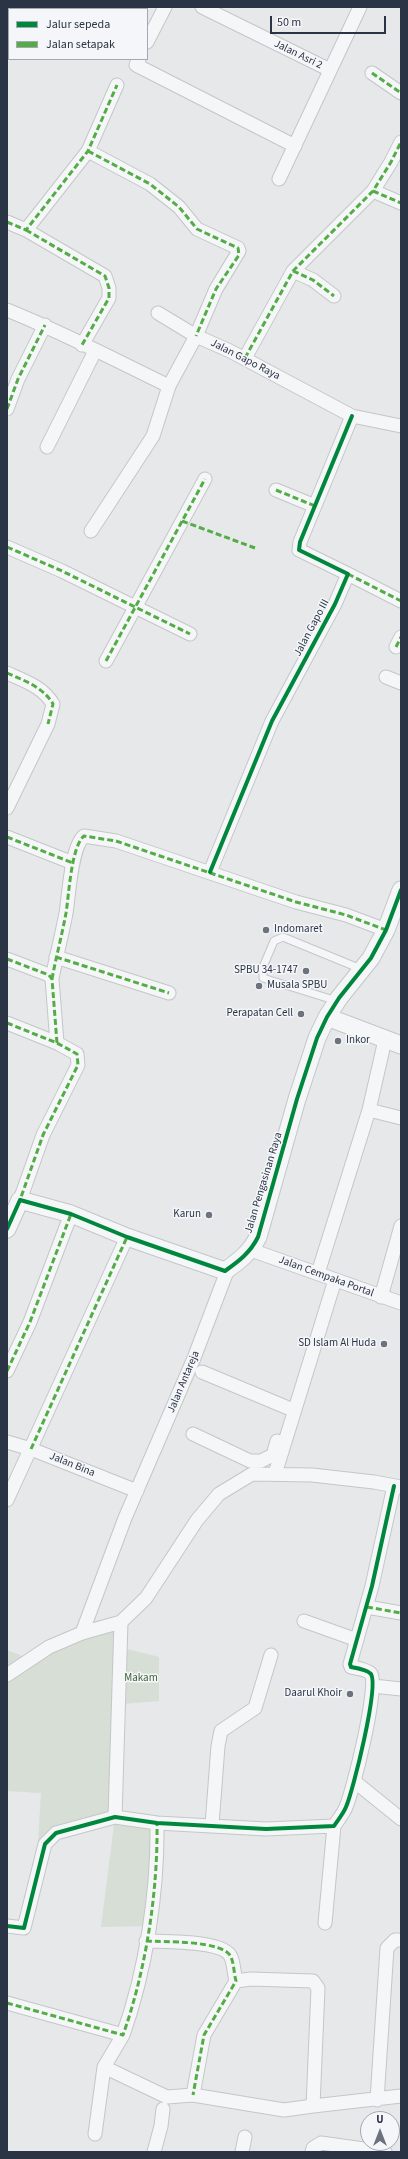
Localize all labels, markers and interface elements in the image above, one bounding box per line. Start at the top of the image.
legend [8,8,148,60]
scale bar [272,8,388,34]
text: 50 m [277,14,301,31]
text: Jalur sepeda [46,16,110,33]
text: Jalan setapak [46,36,115,53]
street label: Jalan Asri 2 [272,38,324,72]
street label: Jalan Gapo Raya [208,337,282,383]
street label: Jalan Gapo III [291,597,333,659]
place label: Indomaret [274,923,322,937]
marker: Indomaret [261,925,271,935]
place label: SPBU 34-1747 [234,964,298,978]
marker: SPBU 34-1747 [301,966,311,976]
place label: Musala SPBU [267,979,327,993]
marker: Musala SPBU [254,981,264,991]
place label: Perapatan Cell [227,1007,293,1021]
marker: Perapatan Cell [296,1009,306,1019]
place label: Inkor [346,1034,370,1048]
marker: Inkor [333,1036,343,1046]
street label: Jalan Pengasinan Raya [242,1131,286,1235]
place label: Karun [173,1208,201,1222]
marker: Karun [204,1210,214,1220]
street label: Jalan Cempaka Portal [277,1254,375,1300]
place label: SD Islam Al Huda [298,1337,376,1351]
marker: SD Islam Al Huda [379,1339,389,1349]
street label: Jalan Antareja [165,1349,203,1415]
street label: Jalan Bina [47,1450,97,1480]
park label: Makam [124,1672,158,1686]
place label: Daarul Khoir [285,1687,342,1701]
marker: Daarul Khoir [345,1689,355,1699]
north arrow [360,2111,400,2151]
text: U [376,2112,384,2127]

